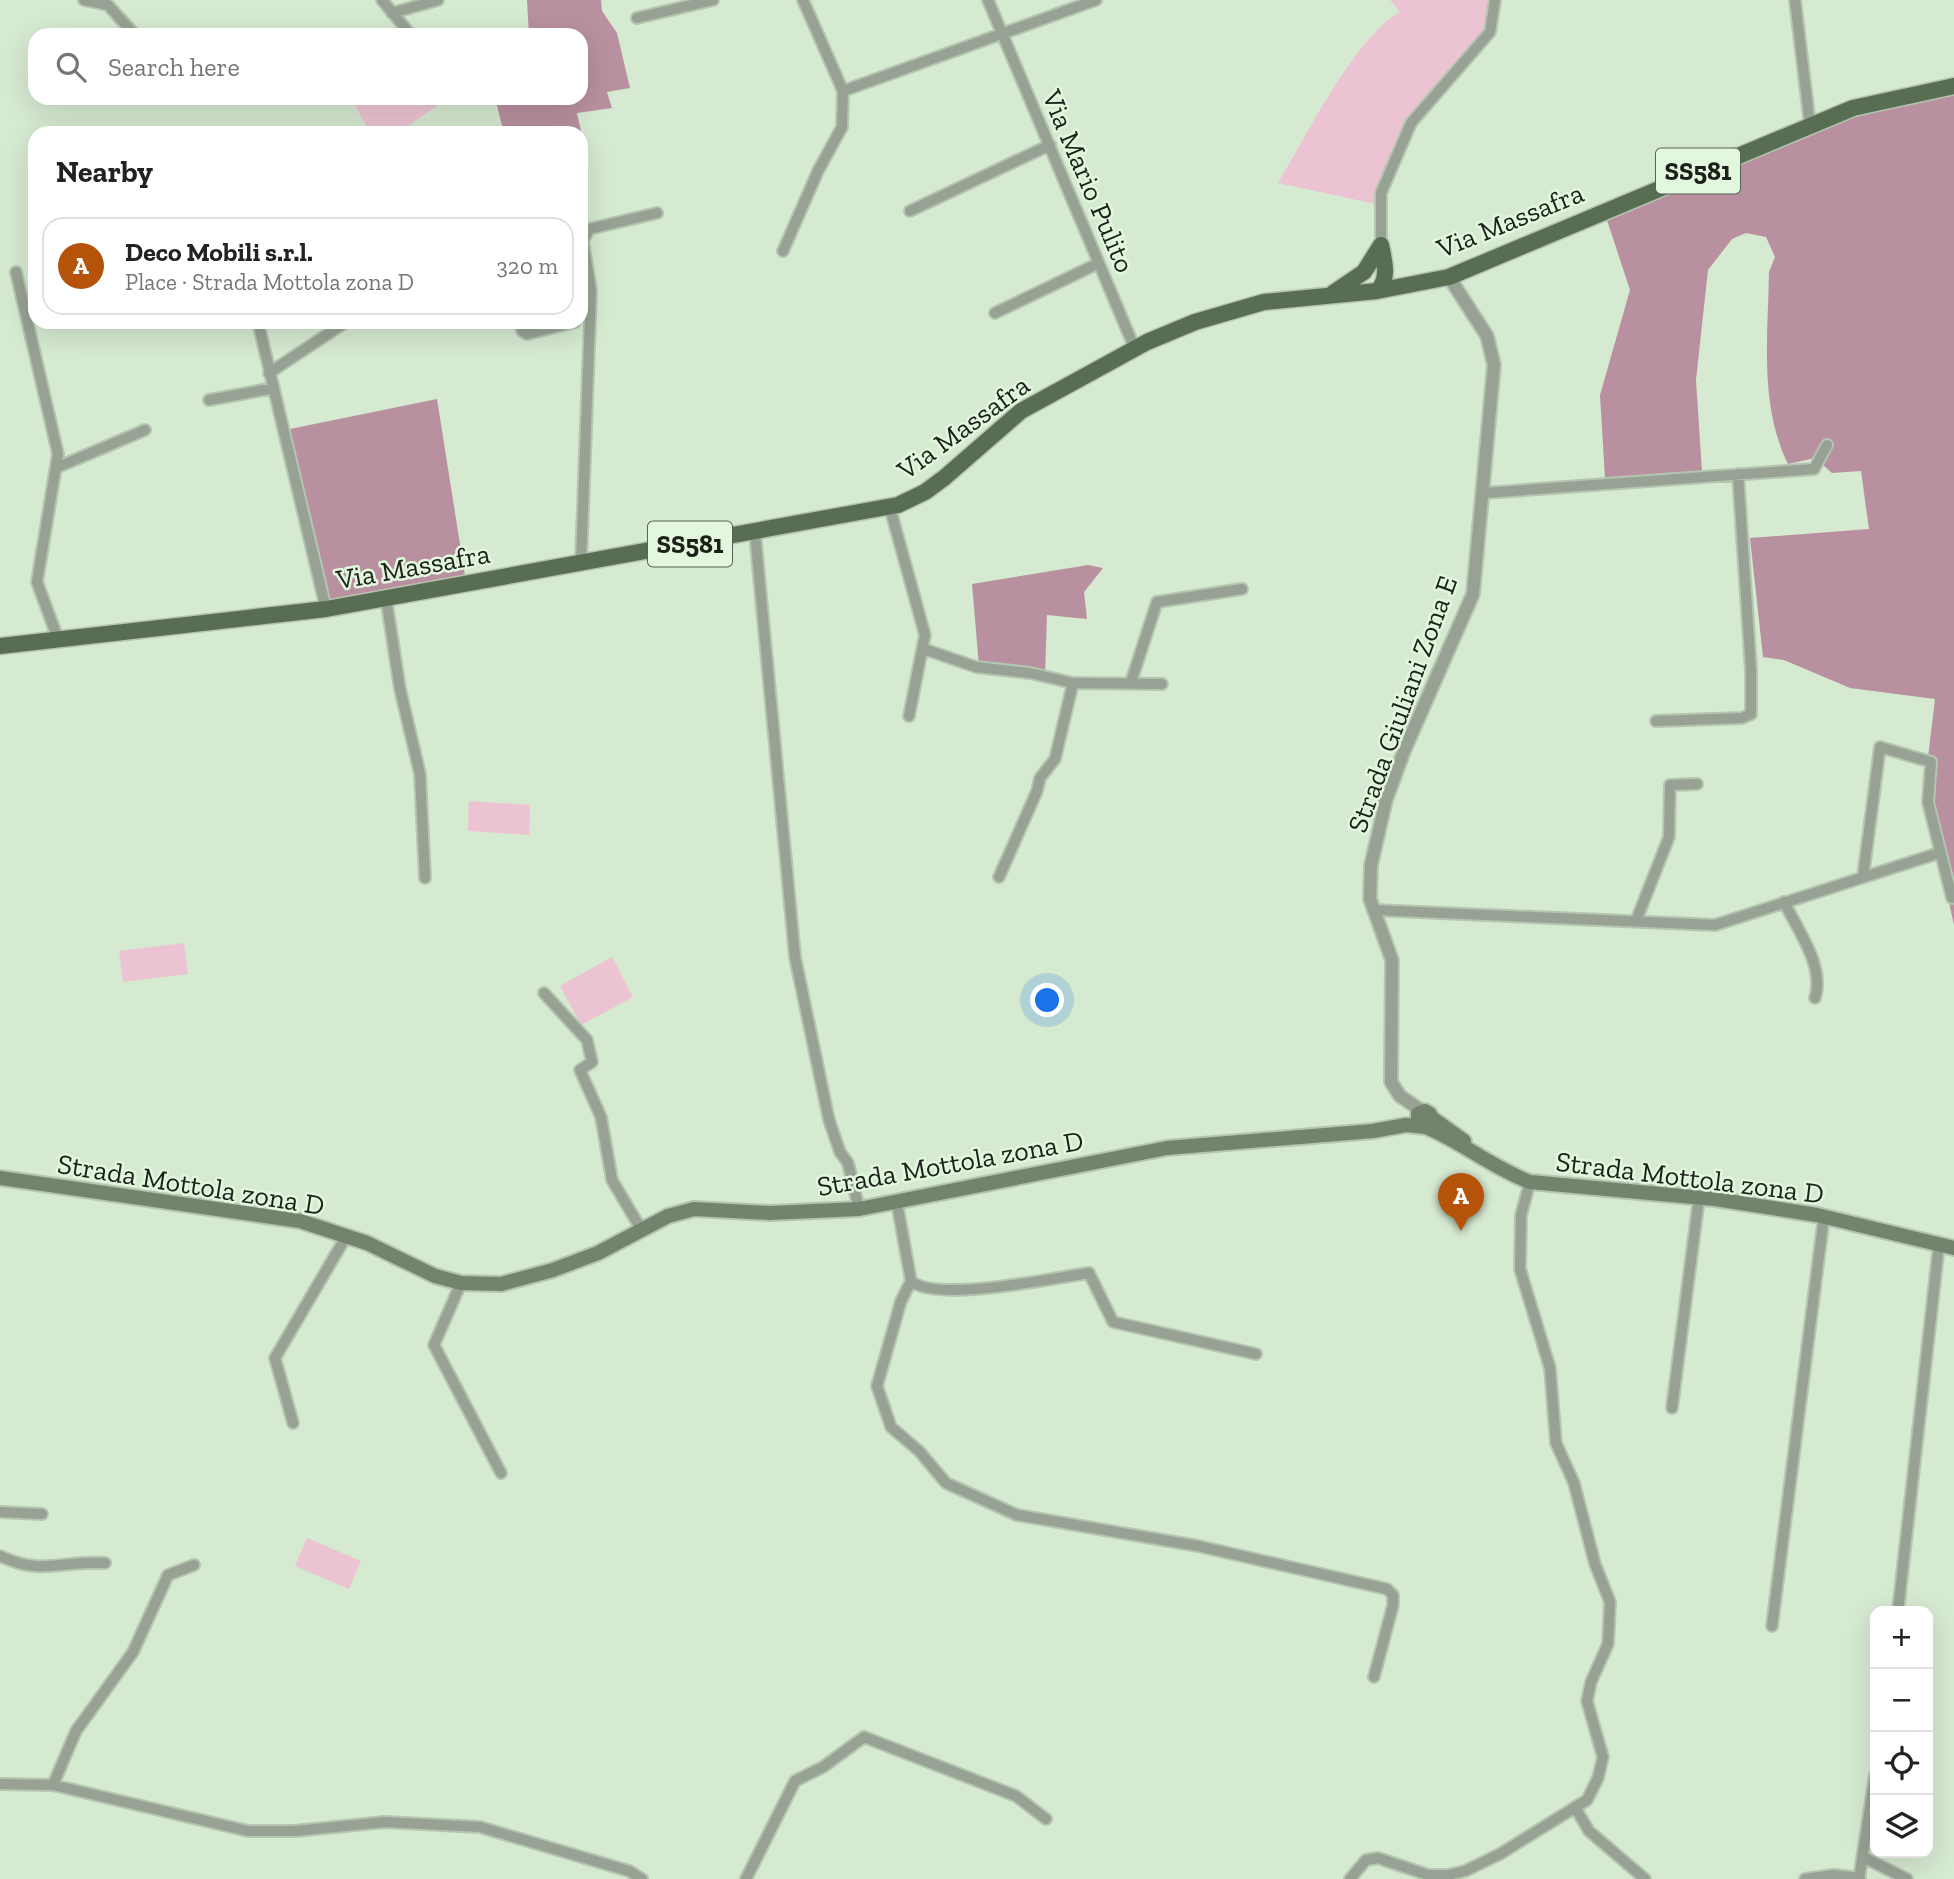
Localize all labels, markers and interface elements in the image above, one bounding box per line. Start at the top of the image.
search box [28,28,588,105]
icon: search [52,48,90,86]
text: Search here [108,51,240,83]
street label: Via Mario Pulito [1035,84,1142,278]
road number: SS581 [1656,148,1740,194]
text: Nearby [56,154,153,190]
street label: Via Massafra [1431,176,1589,265]
text: Deco Mobili s.r.l. [125,236,313,268]
text: A [73,252,89,280]
text: 320 m [497,252,558,280]
text: Place · Strada Mottola zona D [125,268,414,296]
street label: Via Massafra [890,368,1036,487]
road number: SS581 [648,522,732,566]
street label: Via Massafra [333,537,493,596]
street label: Strada Giuliani Zona E [1341,571,1464,837]
your location [1030,983,1064,1017]
street label: Strada Mottola zona D [814,1124,1086,1203]
street label: Strada Mottola zona D [1554,1145,1826,1210]
street label: Strada Mottola zona D [55,1147,327,1222]
pin: A [1438,1173,1484,1231]
map controls [1870,1606,1933,1858]
button: + [1870,1606,1933,1669]
button: − [1870,1669,1933,1732]
button: locate [1870,1732,1933,1795]
button: layers [1870,1795,1933,1858]

